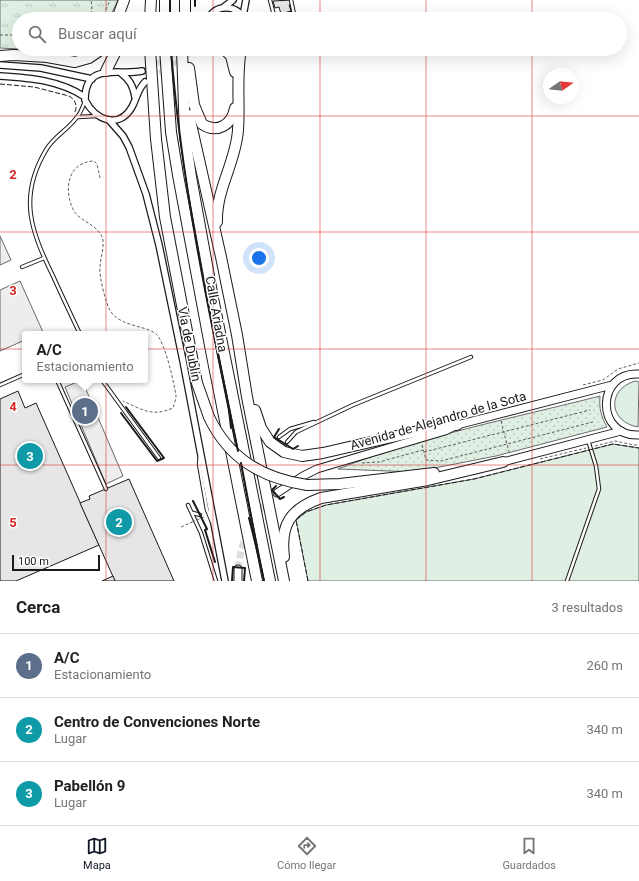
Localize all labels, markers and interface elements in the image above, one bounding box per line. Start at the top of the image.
search box [12,12,627,56]
icon: search [26,23,48,45]
text: Buscar aquí [58,25,137,43]
north arrow [543,68,579,104]
text: 2 [9,167,17,182]
your location [249,248,269,268]
street label: Calle Ariadna [202,275,231,353]
text: 3 [9,283,17,298]
street label: Vía de Dublín [175,305,204,383]
popup [22,331,148,383]
text: A/C [36,341,62,359]
text: Estacionamiento [36,359,134,374]
street label: Avenida de Alejandro de la Sota [348,388,528,453]
pin: 1 [72,396,98,426]
text: 4 [9,399,17,414]
pin: 3 [17,441,43,471]
pin: 2 [106,507,132,537]
text: 5 [9,515,17,530]
scale bar [12,553,100,572]
text: 100 m [18,555,49,568]
text: Cerca [16,597,60,617]
text: 3 resultados [551,600,623,615]
text: A/C [54,649,79,667]
text: 1 [25,658,33,673]
text: 260 m [586,658,623,673]
text: Estacionamiento [54,667,151,682]
text: Centro de Convenciones Norte [54,713,260,731]
text: 2 [25,722,33,737]
text: 340 m [586,722,623,737]
text: Lugar [54,731,87,746]
text: Pabellón 9 [54,777,125,795]
text: 3 [25,786,33,801]
text: 340 m [586,786,623,801]
text: Lugar [54,795,87,810]
tab: Mapa [83,835,111,872]
tab: Cómo llegar [277,835,336,872]
tab: Guardados [502,835,556,872]

